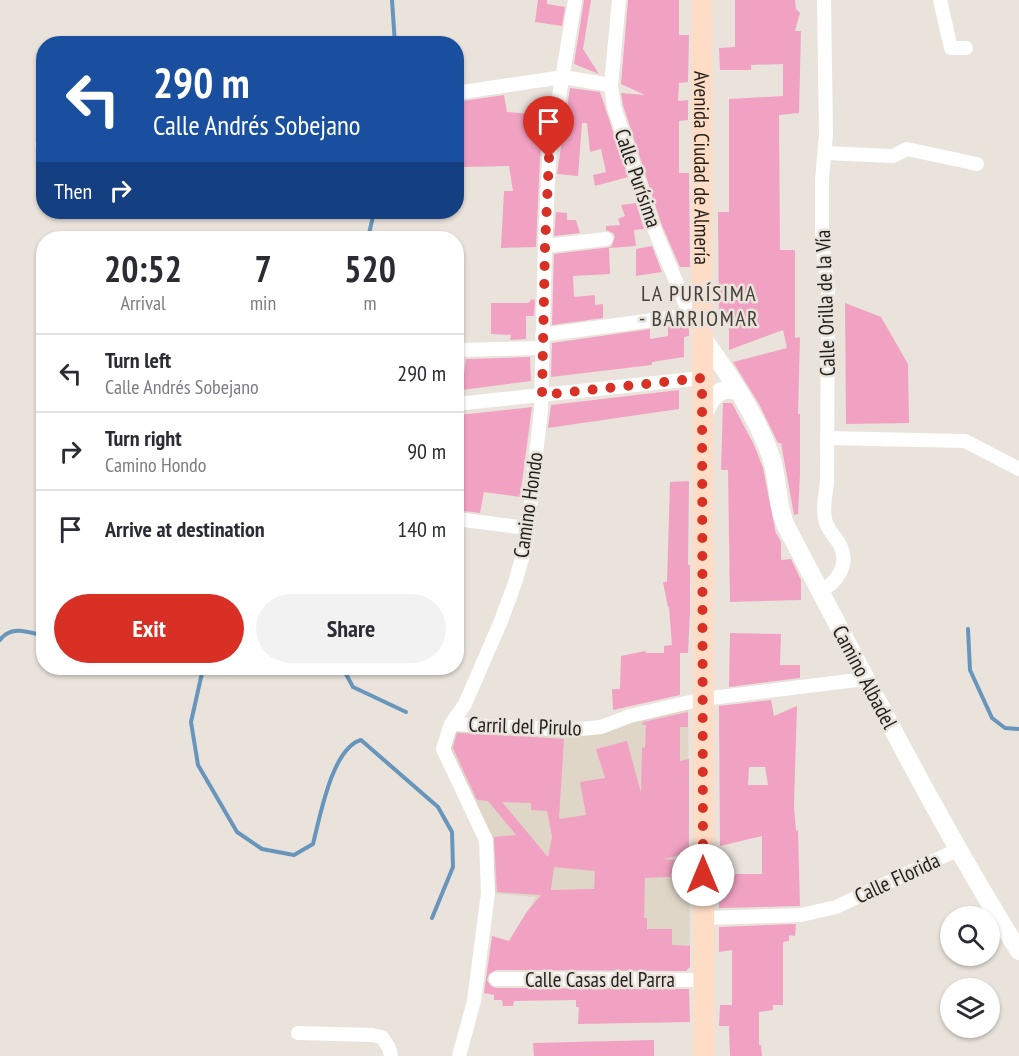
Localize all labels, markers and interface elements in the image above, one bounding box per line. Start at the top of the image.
text: 290 m [153,55,250,110]
icon: left [54,60,132,138]
street label: Avenida Ciudad de Almería [689,71,716,265]
pin [523,96,574,158]
icon: arrive [532,105,565,138]
text: Calle Andrés Sobejano [153,108,360,142]
street label: Calle Purísima [609,125,667,231]
icon: right [104,174,137,207]
text: Then [54,177,92,205]
street label: Calle Orilla de la Vía [809,229,841,377]
text: 20:52 [104,245,182,292]
text: 7 [254,245,272,292]
text: 520 [344,245,396,292]
district label: LA PURÍSIMA - BARRIOMAR [639,279,759,332]
text: Arrival [120,290,166,316]
text: min [250,290,276,316]
text: m [364,290,377,316]
text: Turn left [105,346,171,374]
icon: left [54,357,87,390]
text: 290 m [397,359,446,387]
text: Calle Andrés Sobejano [105,374,259,400]
text: Turn right [105,424,182,452]
icon: right [54,435,87,468]
text: 90 m [407,437,446,465]
street label: Camino Hondo [507,450,549,560]
text: Camino Hondo [105,452,206,478]
icon: arrive [54,513,87,546]
text: Arrive at destination [105,515,265,543]
text: 140 m [397,515,446,543]
button: Exit [54,594,244,663]
button: Share [256,594,446,663]
street label: Camino Albadel [827,621,904,733]
street label: Carril del Pirulo [468,711,582,741]
position arrow [671,843,735,907]
street label: Calle Florida [850,847,944,909]
map controls [940,906,1000,1038]
button: search [940,906,1000,966]
street label: Calle Casas del Parra [525,966,675,993]
button: layers [940,978,1000,1038]

